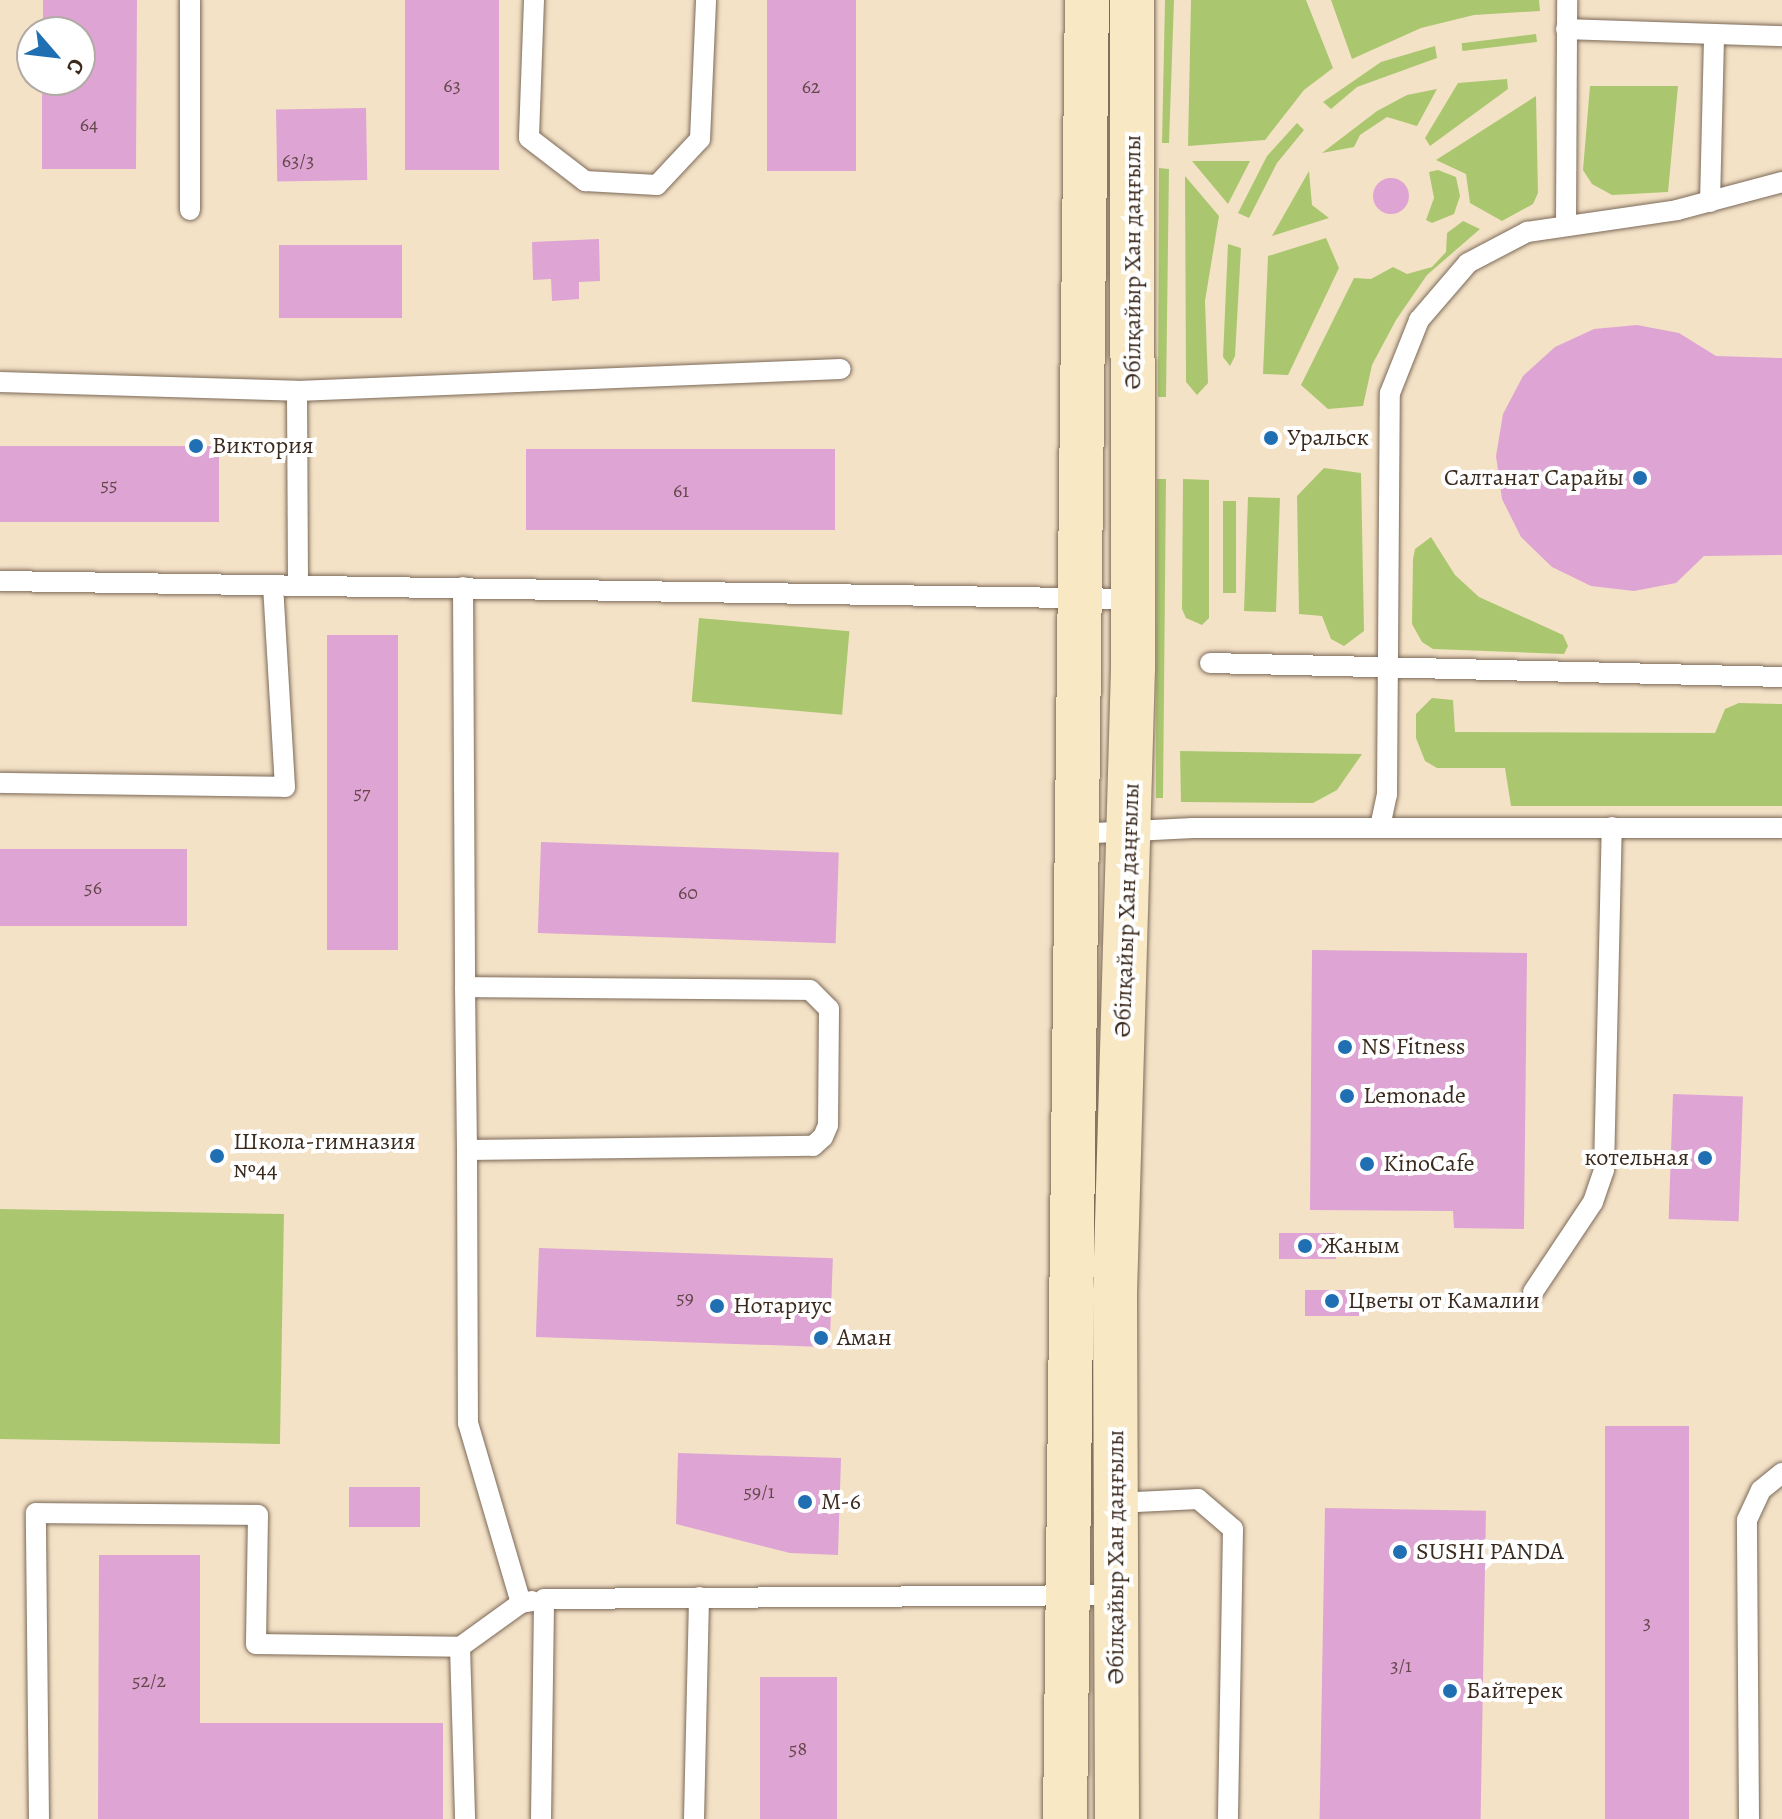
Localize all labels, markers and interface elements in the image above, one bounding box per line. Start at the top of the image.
north arrow [16,16,96,96]
text: С [59,53,92,79]
house number: 63 [443,73,461,97]
house number: 62 [802,74,820,98]
house number: 64 [80,112,98,136]
street label: Әбілқайыр Хан даңғылы [1119,135,1147,389]
house number: 63/3 [282,148,314,172]
place label: Уральск [1287,424,1369,452]
marker: Уральск [1262,429,1280,447]
place label: Виктория [212,432,314,460]
marker: Виктория [187,437,205,455]
place label: Салтанат Сарайы [1444,464,1624,492]
marker: Салтанат Сарайы [1631,469,1649,487]
house number: 55 [100,472,118,496]
house number: 61 [673,478,689,502]
house number: 57 [354,780,370,804]
street label: Әбілқайыр Хан даңғылы [1108,782,1146,1038]
house number: 56 [84,875,102,899]
house number: 60 [678,880,698,904]
place label: NS Fitness [1361,1033,1465,1061]
marker: NS Fitness [1336,1038,1354,1056]
place label: Lemonade [1363,1082,1466,1110]
marker: Lemonade [1338,1087,1356,1105]
place label: Школа-гимназия №44 [233,1128,416,1184]
place label: котельная [1584,1144,1689,1172]
marker: Школа-гимназия №44 [208,1147,226,1165]
marker: котельная [1696,1149,1714,1167]
place label: KinoCafe [1383,1150,1474,1178]
marker: KinoCafe [1358,1155,1376,1173]
place label: Жаным [1321,1232,1400,1260]
marker: Жаным [1296,1237,1314,1255]
house number: 59 [676,1285,694,1309]
place label: Цветы от Камалии [1348,1287,1540,1315]
place label: Нотариус [733,1292,832,1320]
marker: Цветы от Камалии [1323,1292,1341,1310]
marker: Нотариус [708,1297,726,1315]
place label: Аман [837,1324,892,1352]
marker: Аман [812,1329,830,1347]
street label: Әбілқайыр Хан даңғылы [1102,1430,1130,1684]
house number: 59/1 [743,1479,775,1503]
place label: M-6 [821,1488,861,1516]
marker: M-6 [796,1493,814,1511]
place label: SUSHI PANDA [1416,1538,1564,1566]
marker: SUSHI PANDA [1391,1543,1409,1561]
house number: 3 [1643,1610,1651,1634]
house number: 3/1 [1390,1653,1412,1677]
house number: 52/2 [132,1668,166,1692]
place label: Байтерек [1466,1677,1563,1705]
marker: Байтерек [1441,1682,1459,1700]
house number: 58 [789,1736,807,1760]

